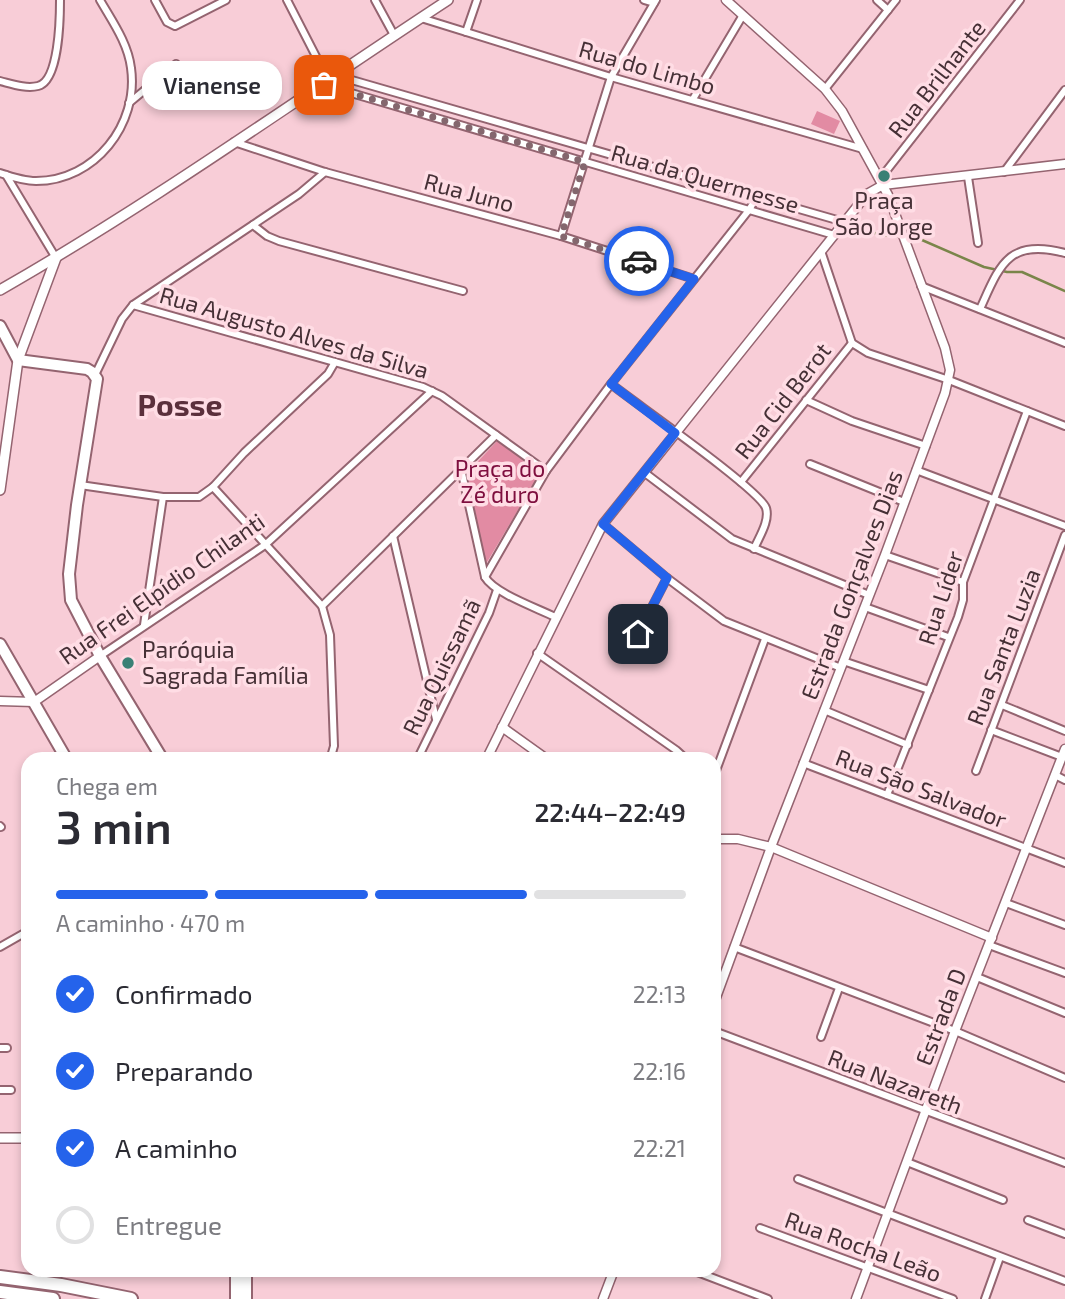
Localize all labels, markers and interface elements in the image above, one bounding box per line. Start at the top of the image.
street label: Rua Brilhante [882,14,991,143]
street label: Rua do Limbo [576,34,719,100]
pin [294,55,354,115]
callout: Vianense [142,60,282,110]
icon: bag [305,66,343,104]
text: Vianense [163,71,261,99]
street label: Rua da Quermesse [608,138,803,218]
street label: Rua Juno [421,167,517,217]
marker: Praça São Jorge [876,168,892,184]
place label: Praça São Jorge [835,186,933,240]
courier [604,226,674,296]
icon: car [620,242,658,280]
street label: Rua Augusto Alves da Silva [157,280,432,384]
street label: Rua Cid Berot [728,337,836,464]
district label: Posse [138,386,222,422]
park label: Praça do Zé duro [455,454,545,508]
street label: Estrada Gonçalves Dias [794,466,909,704]
street label: Rua Frei Elpídio Chilanti [53,507,270,670]
street label: Rua Líder [912,547,968,648]
street label: Rua Santa Luzia [960,564,1046,729]
street label: Rua Quissamã [396,594,486,739]
pin [608,604,668,664]
icon: home [619,615,657,653]
place label: Paróquia Sagrada Família [142,635,309,689]
marker: Paróquia Sagrada Família [120,655,136,671]
street label: Rua São Salvador [832,743,1011,834]
text: Chega em [56,772,158,800]
text: 22:44–22:49 [534,796,686,827]
text: 3 min [56,798,172,853]
text: A caminho · 470 m [56,909,245,937]
street label: Estrada D [909,964,971,1069]
icon: check [56,975,94,1013]
text: Confirmado [115,978,253,1009]
text: 22:13 [633,980,686,1008]
street label: Rua Nazareth [824,1043,967,1120]
icon: check [56,1052,94,1090]
text: Preparando [115,1055,253,1086]
text: 22:16 [632,1057,686,1085]
icon: check [56,1129,94,1167]
text: A caminho [115,1132,238,1163]
text: 22:21 [633,1134,686,1162]
street label: Rua Rocha Leão [781,1205,945,1287]
text: Entregue [115,1209,222,1240]

